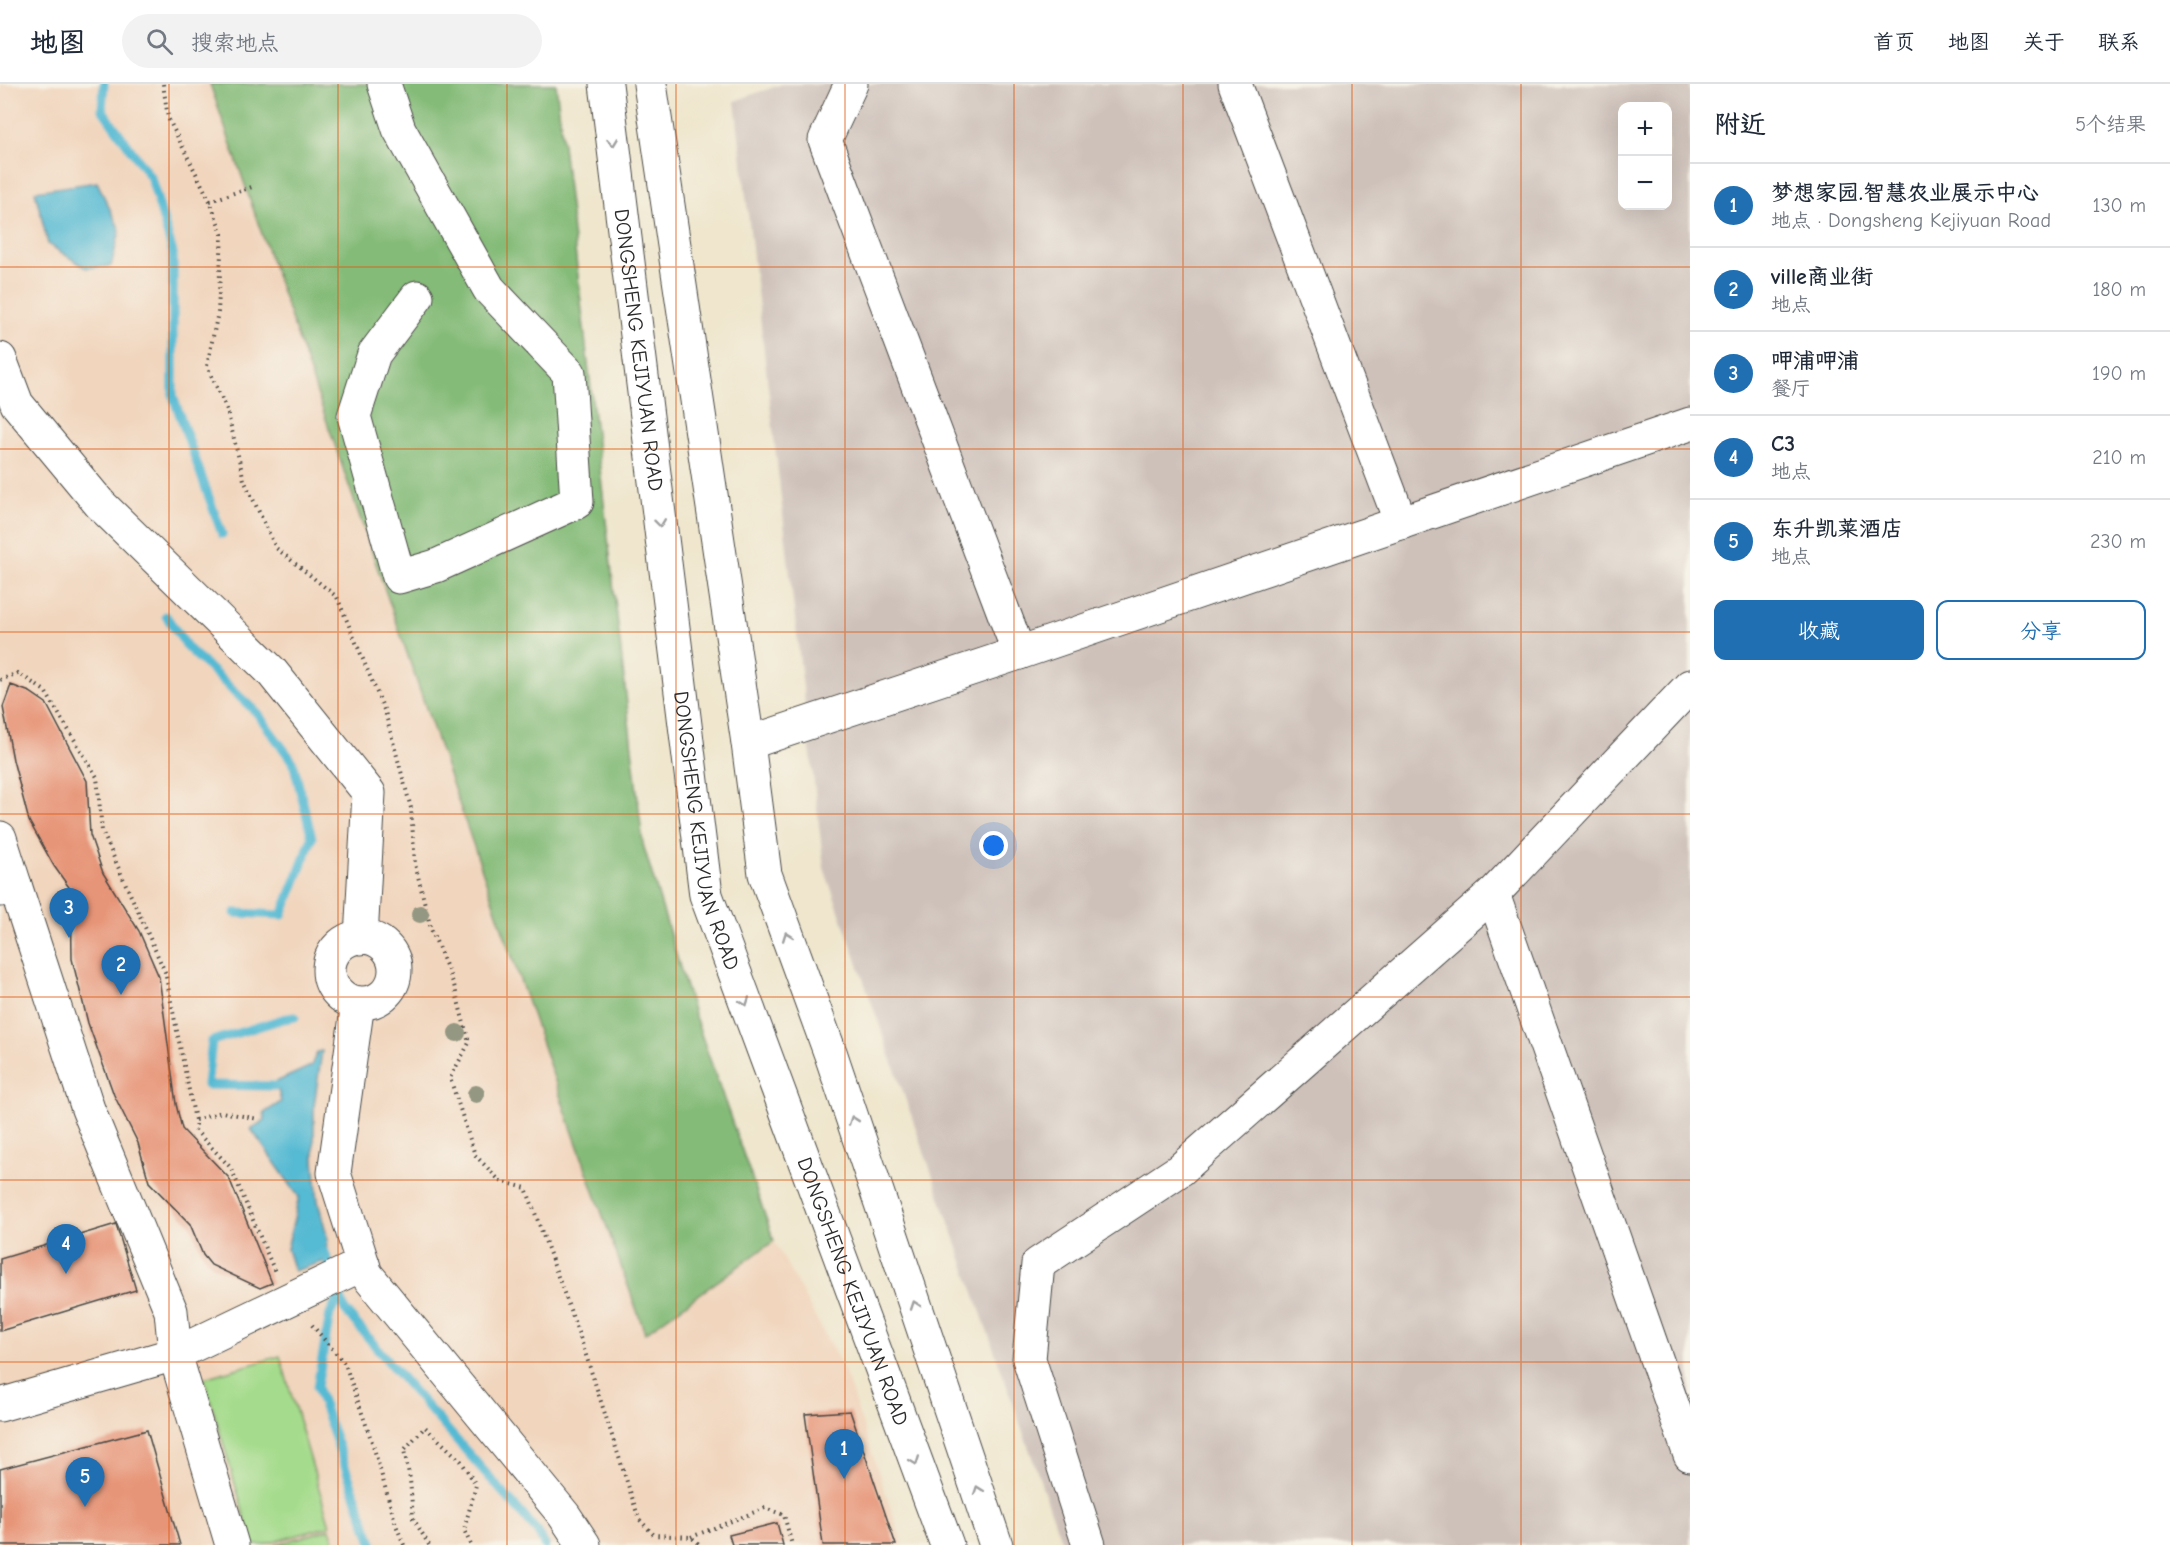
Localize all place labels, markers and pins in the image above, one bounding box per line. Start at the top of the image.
pin: 3 [50,888,88,938]
pin: 2 [102,946,140,995]
pin: 4 [46,1224,86,1274]
pin: 1 [824,1430,864,1479]
pin: 5 [66,1458,104,1507]

